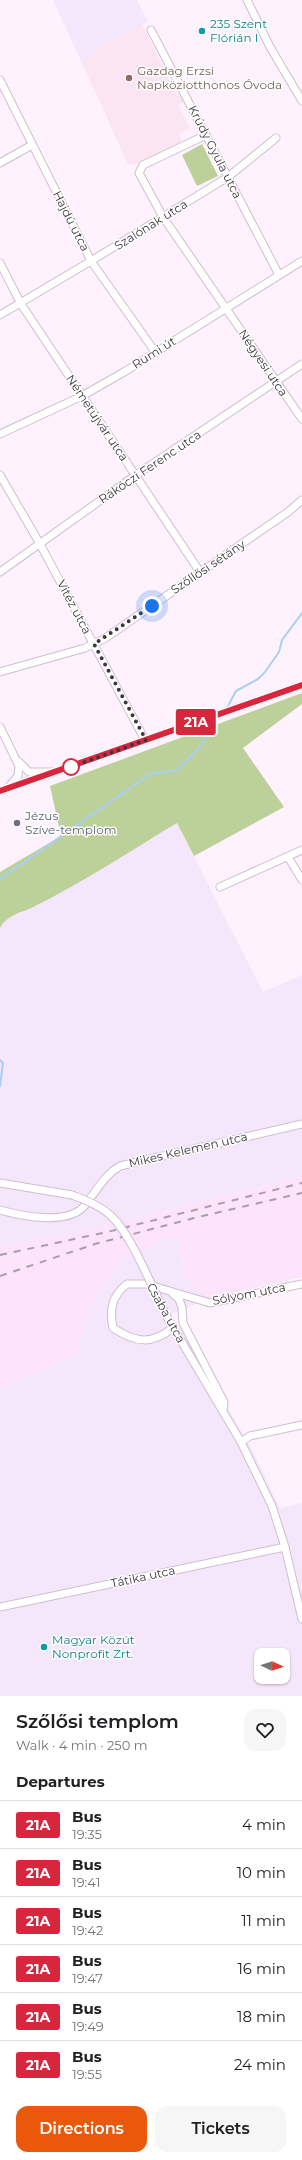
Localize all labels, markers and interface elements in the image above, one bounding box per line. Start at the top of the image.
place label: 235 Szent Flórián I [210,16,267,45]
marker: 235 Szent Flórián I [197,26,207,36]
place label: Gazdag Erzsi Napköziotthonos Óvoda [137,63,282,92]
marker: Gazdag Erzsi Napköziotthonos Óvoda [124,73,134,83]
street label: Krúdy Gyula utca [185,103,245,201]
street label: Hajdú utca [50,188,93,254]
street label: Szalónak utca [111,196,190,253]
street label: Négyesi utca [236,326,291,399]
street label: Rumi út [129,333,179,372]
street label: Németújvár utca [63,372,132,464]
street label: Rákóczi Ferenc utca [96,427,204,506]
street label: Szőllősi sétány [168,536,248,597]
street label: Vitéz utca [54,577,95,636]
your location [142,596,162,616]
line badge: 21A [173,709,219,735]
text: 21A [184,713,208,731]
unlabelled marker [62,758,80,776]
place label: Jézus Szíve-templom [24,808,116,837]
marker: Jézus Szíve-templom [12,818,22,828]
street label: Mikes Kelemen utca [127,1129,249,1171]
street label: Sólyom utca [211,1279,287,1308]
street label: Csaba utca [144,1280,189,1345]
street label: Tátika utca [109,1562,177,1591]
place label: Magyar Közút Nonprofit Zrt. [52,1632,135,1661]
marker: Magyar Közút Nonprofit Zrt. [39,1642,49,1652]
north arrow [254,1648,290,1684]
map controls [254,1648,290,1684]
button: heart [244,1709,286,1751]
text: Szőlősi templom [16,1710,179,1733]
text: Walk · 4 min · 250 m [16,1737,147,1753]
text: Departures [16,1772,105,1791]
text: Bus [72,1807,102,1826]
text: 4 min [242,1815,286,1834]
text: 21A [26,1816,50,1834]
text: 19:35 [72,1826,102,1842]
text: Bus [72,1855,102,1874]
text: 10 min [237,1863,286,1882]
text: 21A [26,1864,50,1882]
text: 19:41 [72,1874,100,1890]
text: Bus [72,1903,102,1922]
text: 11 min [241,1911,286,1930]
text: 21A [26,1912,50,1930]
text: 19:42 [72,1922,103,1938]
text: Bus [72,1951,102,1970]
text: 16 min [237,1959,286,1978]
text: 21A [26,1960,50,1978]
text: 19:47 [72,1970,103,1986]
text: Bus [72,1999,102,2018]
text: 18 min [237,2007,286,2026]
text: 21A [26,2008,50,2026]
text: 19:49 [72,2018,104,2034]
text: Bus [72,2047,102,2066]
text: 24 min [234,2055,286,2074]
text: 21A [26,2056,50,2074]
text: 19:55 [72,2066,102,2082]
button: Directions [16,2106,147,2152]
button: Tickets [155,2106,286,2152]

